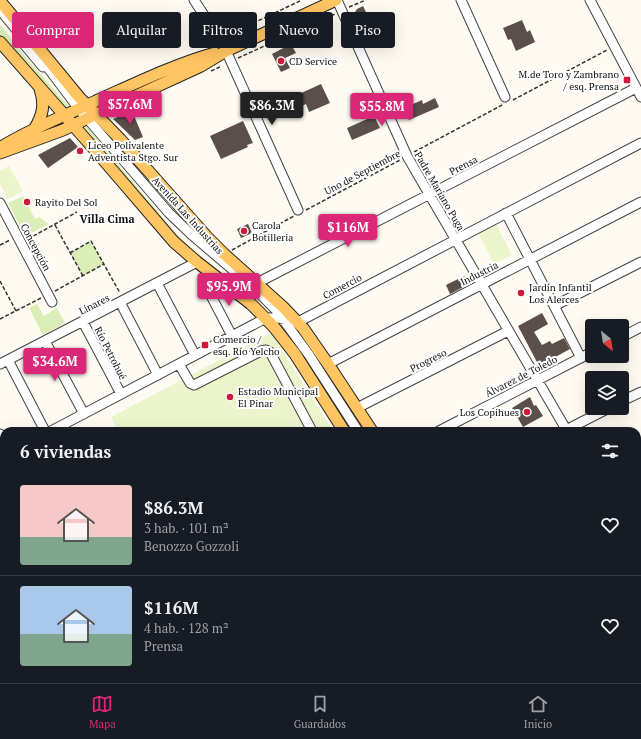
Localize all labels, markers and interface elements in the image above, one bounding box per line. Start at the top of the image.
chip: Comprar [12,12,94,48]
chip: Alquilar [102,12,181,48]
chip: Filtros [189,12,257,48]
chip: Nuevo [265,12,333,48]
chip: Piso [341,12,395,48]
place label: CD Service [289,55,337,68]
marker: CD Service [276,56,286,66]
place label: M.de Toro y Zambrano / esq. Prensa [519,68,619,93]
marker: M.de Toro y Zambrano / esq. Prensa [622,75,632,85]
pin: $57.6M [97,91,163,125]
pin: $86.3M [239,92,305,126]
pin: $55.8M [349,93,415,127]
text: $57.6M [108,95,152,113]
text: $86.3M [249,96,295,114]
text: $55.8M [359,97,405,115]
place label: Liceo Polivalente Adventista Stgo. Sur [88,139,178,164]
marker: Liceo Polivalente Adventista Stgo. Sur [75,146,85,156]
street label: Uno de Septiembre [322,147,402,198]
street label: Padre Mariano Puga [412,149,468,233]
street label: Prensa [447,153,480,178]
street label: Avenida Las Industrias [149,174,226,257]
place label: Rayito Del Sol [35,196,98,209]
marker: Rayito Del Sol [22,197,32,207]
district label: Villa Cima [79,212,135,226]
pin: $116M [320,214,376,248]
text: $116M [327,218,369,236]
place label: Carola Botilleria [252,219,293,244]
street label: Concepción [18,221,54,273]
marker: Carola Botilleria [239,226,249,236]
street label: Industria [458,258,500,288]
street label: Comercio [320,271,364,302]
pin: $95.9M [196,273,262,307]
text: $95.9M [206,277,252,295]
place label: Jardín Infantil Los Alerces [529,281,592,306]
marker: Jardín Infantil Los Alerces [516,288,526,298]
street label: Linares [77,291,112,318]
north arrow [585,319,629,363]
map controls [585,319,629,415]
street label: Río Petrohué [92,325,129,382]
place label: Comercio / esq. Río Yelcho [213,333,280,358]
marker: Comercio / esq. Río Yelcho [200,340,210,350]
street label: Progreso [408,346,449,375]
pin: $34.6M [22,348,88,382]
text: $34.6M [32,352,78,370]
street label: Álvarez de Toledo [483,352,560,400]
button: layers [585,371,629,415]
place label: Estadio Municipal El Pinar [238,385,318,410]
marker: Estadio Municipal El Pinar [225,392,235,402]
place label: Los Copihues [460,406,519,419]
marker: Los Copihues [522,407,532,417]
text: 6 viviendas [20,440,111,463]
icon: filters [599,440,621,462]
text: $86.3M [144,496,203,519]
icon: home [52,501,100,549]
icon: heart [599,514,621,536]
text: 3 hab. · 101 m² [144,519,229,537]
text: Benozzo Gozzoli [144,537,239,555]
text: $116M [144,596,198,619]
icon: home [52,602,100,650]
icon: heart [599,615,621,637]
text: 4 hab. · 128 m² [144,619,229,637]
text: Prensa [144,637,183,655]
tab: Mapa [89,693,116,731]
tab: Guardados [294,693,346,731]
tab: Inicio [524,693,552,731]

